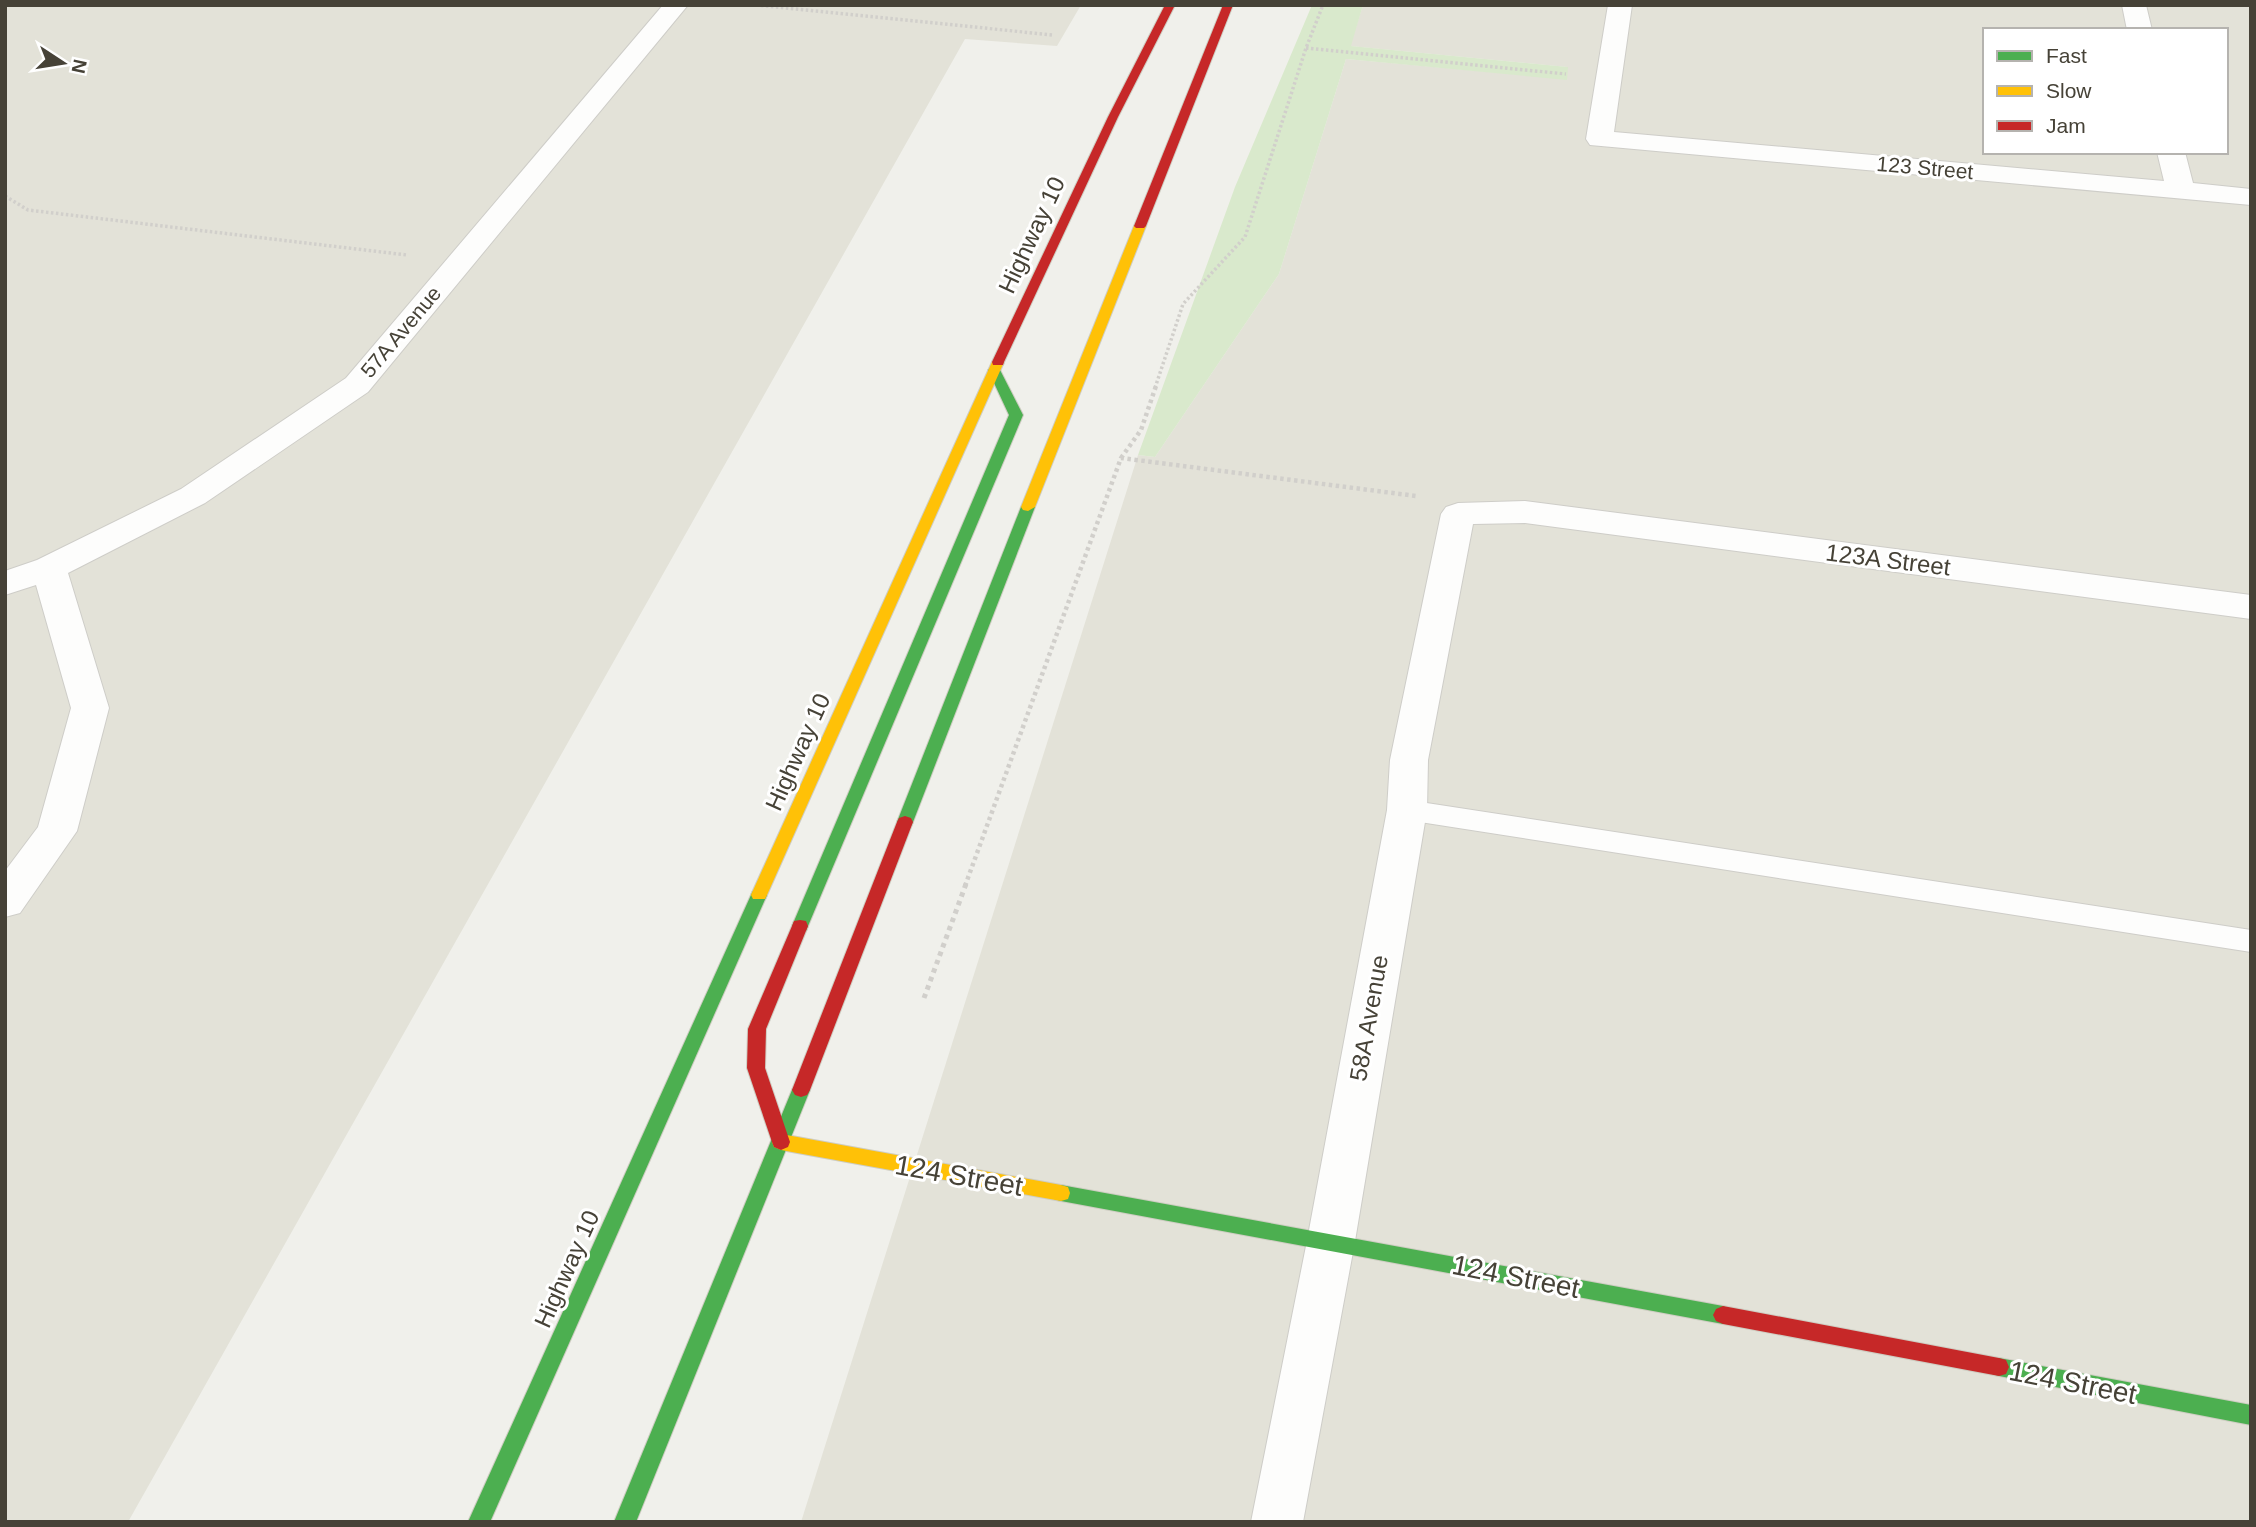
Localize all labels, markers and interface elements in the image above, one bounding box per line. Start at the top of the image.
north arrow [28,28,98,98]
legend [1983,28,2228,154]
text: Fast [2046,44,2087,67]
text: N [67,58,91,75]
text: Slow [2046,79,2092,102]
text: Jam [2046,114,2086,137]
street label: 123 Street [1876,152,1974,183]
street label: Highway 10 [993,172,1070,297]
street label: 57A Avenue [356,281,445,382]
street label: 123A Street [1824,538,1952,581]
street label: Highway 10 [760,689,835,815]
street label: 58A Avenue [1344,953,1393,1083]
street label: 124 Street [893,1149,1025,1202]
street label: Highway 10 [529,1206,604,1332]
street label: 124 Street [1450,1249,1582,1304]
street label: 124 Street [2007,1355,2139,1410]

